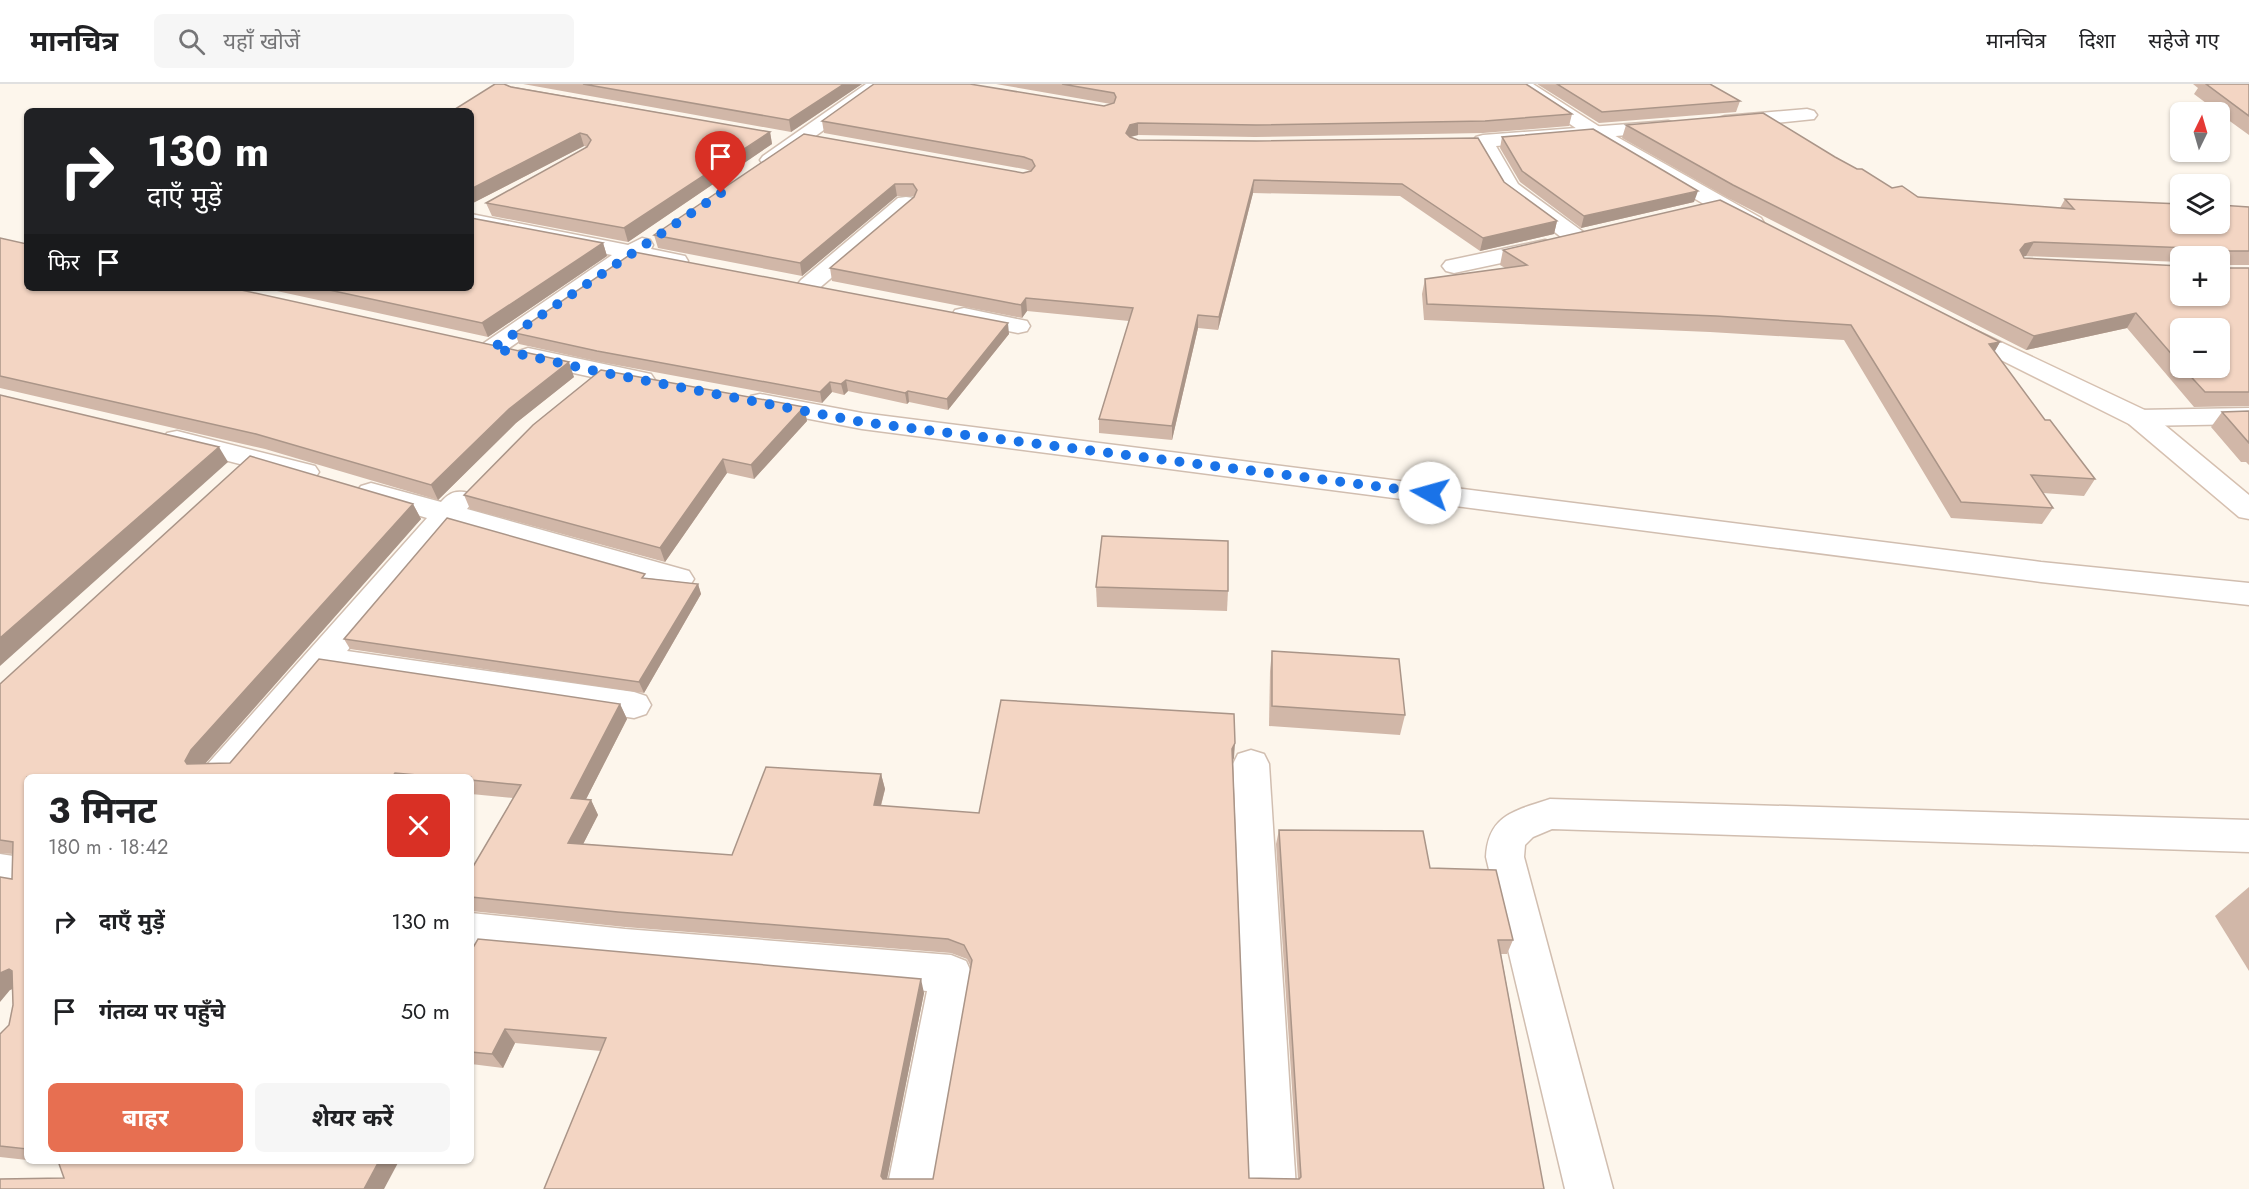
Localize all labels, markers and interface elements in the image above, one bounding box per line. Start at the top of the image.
search box [154,14,574,68]
text: मानचित्र [30,21,118,62]
icon: search [175,25,208,58]
text: यहाँ खोजें [223,25,300,57]
text: मानचित्र [1986,26,2046,56]
text: दिशा [2079,26,2115,56]
text: सहेजे गए [2148,26,2219,56]
north arrow [2170,102,2230,162]
map controls [2170,102,2230,378]
text: 130 m [147,121,269,182]
pin [695,131,746,193]
icon: right [48,132,126,210]
icon: arrive [704,140,737,173]
button: layers [2170,174,2230,234]
text: दाएँ मुड़ें [147,177,222,216]
text: फिर [48,246,80,278]
icon: arrive [92,246,125,279]
button: + [2170,246,2230,306]
button: − [2170,318,2230,378]
position arrow [1398,461,1462,525]
text: 3 मिनट [48,784,157,836]
button: close [387,794,450,857]
text: 180 m · 18:42 [48,833,168,862]
icon: right [48,905,81,938]
text: दाएँ मुड़ें [99,905,165,937]
text: 130 m [391,905,450,937]
icon: arrive [48,995,81,1028]
text: गंतव्य पर पहुँचे [99,995,225,1027]
text: 50 m [401,995,450,1027]
button: बाहर [48,1083,243,1152]
button: शेयर करें [255,1083,450,1152]

